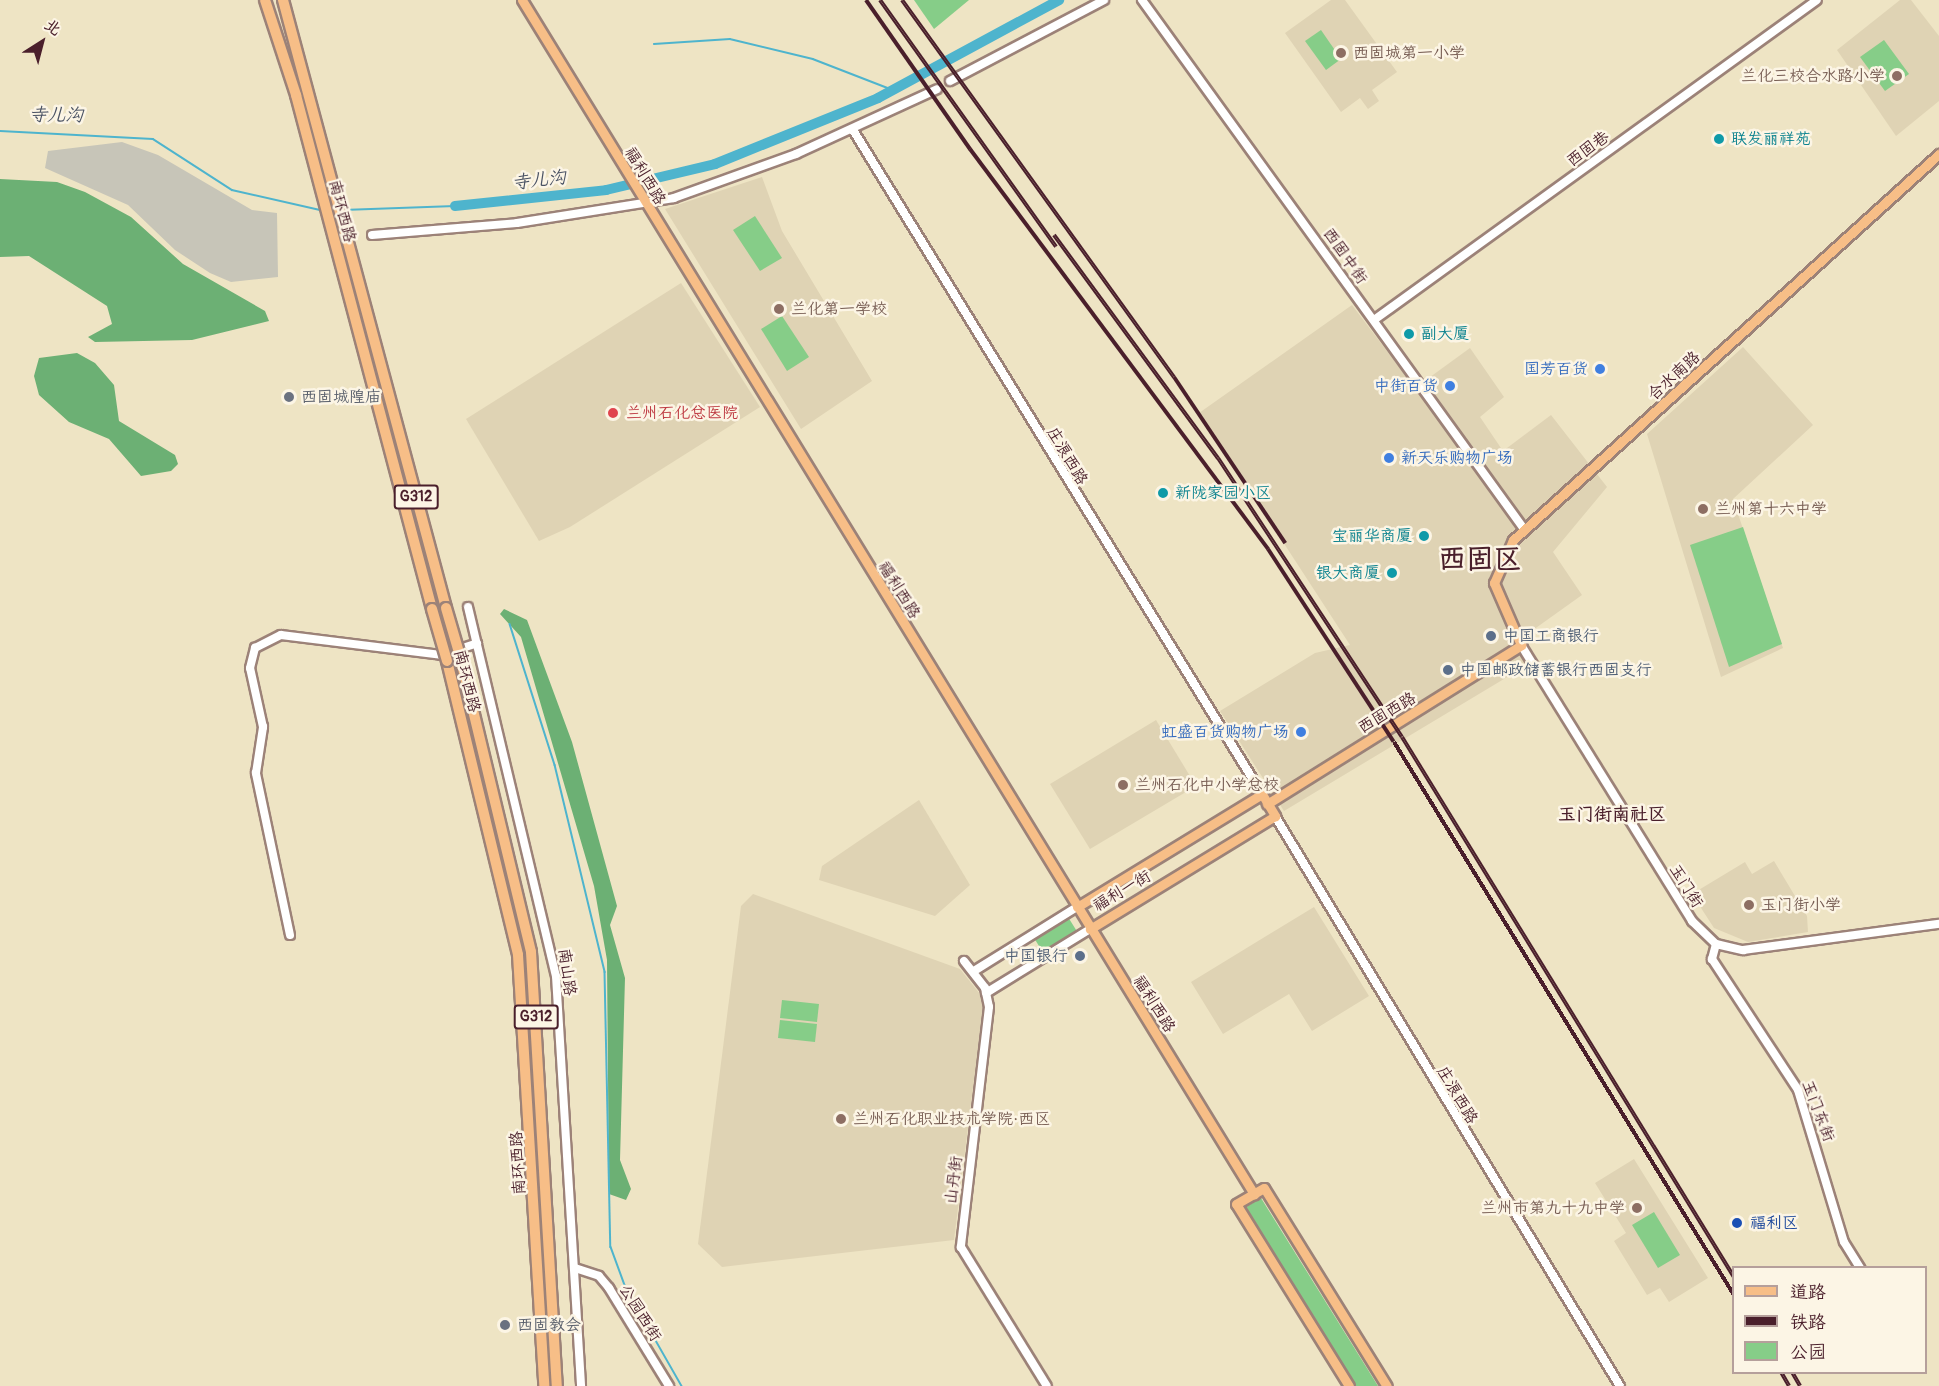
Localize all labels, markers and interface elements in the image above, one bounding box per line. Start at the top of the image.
north arrow [12,12,72,72]
text: 北 [40,15,65,40]
place label: 西固城第一小学 [1353,43,1465,63]
marker: 西固城第一小学 [1334,46,1348,60]
place label: 兰化三校合水路小学 [1741,66,1885,86]
marker: 兰化三校合水路小学 [1890,69,1904,83]
water label: 寺儿沟 [29,105,83,127]
street label: 西固巷 [1563,127,1613,171]
place label: 联发丽祥苑 [1731,129,1811,149]
marker: 联发丽祥苑 [1712,132,1726,146]
street label: 福利西路 [620,144,670,208]
water label: 寺儿沟 [511,167,567,195]
street label: 南环西路 [324,178,360,244]
street label: 西固中街 [1319,224,1371,288]
place label: 兰化第一学校 [791,299,887,319]
marker: 兰化第一学校 [772,302,786,316]
place label: 副大厦 [1421,324,1469,344]
marker: 副大厦 [1402,327,1416,341]
street label: 合水南路 [1644,347,1704,405]
place label: 国芳百货 [1524,359,1588,379]
marker: 国芳百货 [1593,362,1607,376]
place label: 中街百货 [1374,376,1438,396]
marker: 中街百货 [1443,379,1457,393]
place label: 西固城隍庙 [301,387,381,407]
marker: 西固城隍庙 [282,390,296,404]
place label: 兰州石化总医院 [626,403,738,423]
marker: 兰州石化总医院 [604,404,622,422]
street label: 庄浪西路 [1042,424,1092,488]
place label: 新天乐购物广场 [1401,448,1513,468]
marker: 新天乐购物广场 [1382,451,1396,465]
place label: 新陇家园小区 [1175,483,1271,503]
road number: G312 [394,485,438,509]
marker: 新陇家园小区 [1156,486,1170,500]
place label: 兰州第十六中学 [1715,499,1827,519]
marker: 兰州第十六中学 [1696,502,1710,516]
place label: 宝丽华商厦 [1332,526,1412,546]
marker: 宝丽华商厦 [1417,529,1431,543]
district label: 西固区 [1438,543,1522,577]
street label: 福利西路 [874,558,924,622]
place label: 银大商厦 [1316,563,1380,583]
marker: 银大商厦 [1385,566,1399,580]
place label: 中国工商银行 [1503,626,1599,646]
marker: 中国工商银行 [1484,629,1498,643]
street label: 南环西路 [450,648,484,714]
place label: 中国邮政储蓄银行西固支行 [1460,660,1652,680]
marker: 中国邮政储蓄银行西固支行 [1441,663,1455,677]
street label: 西固西路 [1355,688,1419,738]
place label: 虹盛百货购物广场 [1161,722,1289,742]
marker: 虹盛百货购物广场 [1294,725,1308,739]
place label: 兰州石化中小学总校 [1135,775,1279,795]
marker: 兰州石化中小学总校 [1116,778,1130,792]
district label: 玉门街南社区 [1558,804,1666,826]
street label: 玉门街 [1665,861,1707,911]
street label: 福利一街 [1090,866,1154,916]
place label: 玉门街小学 [1761,895,1841,915]
marker: 玉门街小学 [1742,898,1756,912]
place label: 中国银行 [1004,946,1068,966]
street label: 南山路 [554,947,580,997]
marker: 中国银行 [1073,949,1087,963]
street label: 福利西路 [1129,972,1179,1036]
road number: G312 [514,1005,558,1029]
street label: 庄浪西路 [1432,1063,1482,1127]
street label: 玉门东街 [1798,1078,1838,1144]
place label: 兰州石化职业技术学院·西区 [853,1109,1050,1129]
marker: 兰州石化职业技术学院·西区 [834,1112,848,1126]
street label: 南环西路 [507,1131,529,1195]
street label: 山丹街 [942,1155,966,1205]
place label: 兰州市第九十九中学 [1481,1198,1625,1218]
marker: 兰州市第九十九中学 [1630,1201,1644,1215]
place label: 福利区 [1750,1213,1798,1233]
marker: 福利区 [1728,1214,1746,1232]
legend [1732,1266,1927,1374]
street label: 公园西街 [615,1281,665,1345]
text: 道路 [1790,1281,1826,1304]
text: 铁路 [1790,1311,1826,1334]
place label: 西固教会 [517,1315,581,1335]
marker: 西固教会 [498,1318,512,1332]
text: 公园 [1790,1341,1826,1364]

